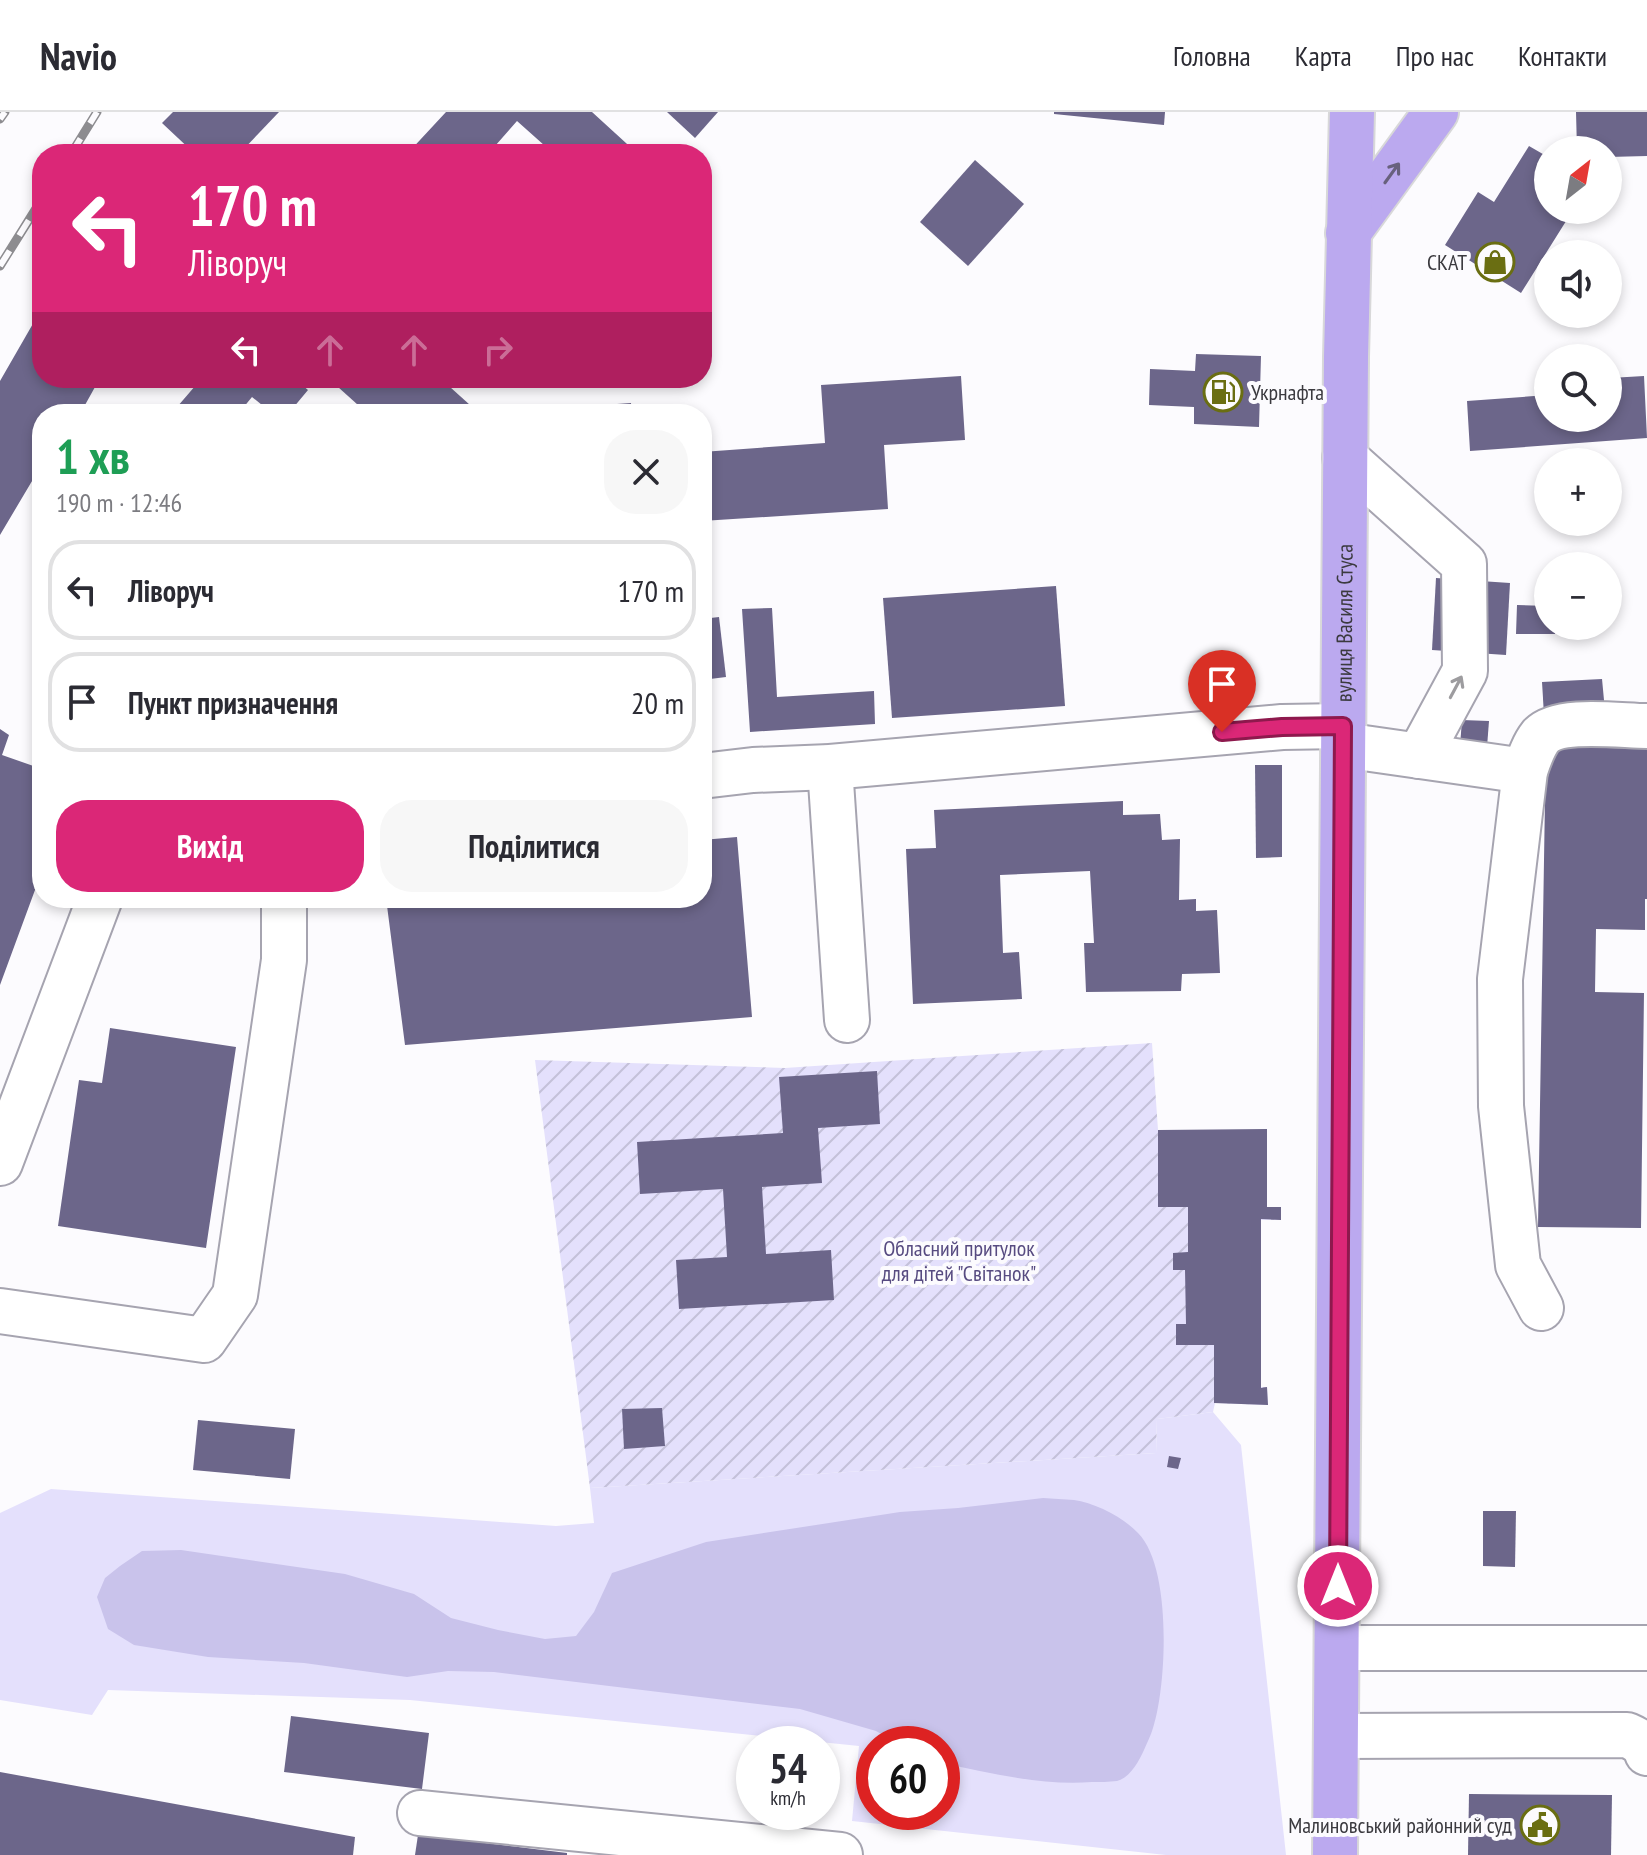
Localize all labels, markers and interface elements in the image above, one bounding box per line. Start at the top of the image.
text: Navio [40,31,117,80]
text: Головна [1173,37,1251,74]
text: Карта [1295,37,1352,74]
text: Про нас [1396,37,1474,74]
text: Контакти [1518,37,1607,74]
north arrow [1534,136,1622,224]
map controls [1534,136,1622,640]
one-way arrow [1384,162,1401,184]
text: 170 m [188,169,317,241]
icon: left [56,176,160,280]
text: Ліворуч [188,239,287,286]
button: sound [1534,240,1622,328]
shop icon: СКАТ [1474,241,1516,283]
place label: СКАТ [1427,248,1467,276]
icon: left [224,328,268,372]
icon: ahead [308,328,352,372]
icon: ahead [392,328,436,372]
icon: right [476,328,520,372]
button: search [1534,344,1622,432]
fuel station icon: Укрнафта [1202,371,1244,413]
place label: Укрнафта [1251,378,1324,406]
text: 1 хв [56,425,130,487]
button: close [604,430,688,514]
button: + [1534,448,1622,536]
text: 190 m · 12:46 [56,486,182,519]
street label: вулиця Василя Стуса [1329,544,1359,702]
button: − [1534,552,1622,640]
icon: left [60,568,104,612]
text: Ліворуч [128,571,214,610]
text: 170 m [618,571,684,610]
pin [1188,650,1256,732]
icon: arrive [1200,662,1244,706]
one-way arrow [1448,676,1464,699]
icon: arrive [60,680,104,724]
text: Пункт призначення [128,683,338,722]
text: 20 m [631,683,684,722]
button: Вихід [56,800,364,892]
button: Поділитися [380,800,688,892]
park label: Обласний притулок для дітей "Світанок" [882,1234,1036,1287]
position arrow [1296,1544,1380,1628]
speed limit sign: 60 [856,1726,960,1830]
text: 54 [769,1742,807,1794]
text: km/h [770,1785,806,1811]
public building icon: Малиновський районний суд [1519,1804,1561,1846]
place label: Малиновський районний суд [1288,1811,1512,1839]

